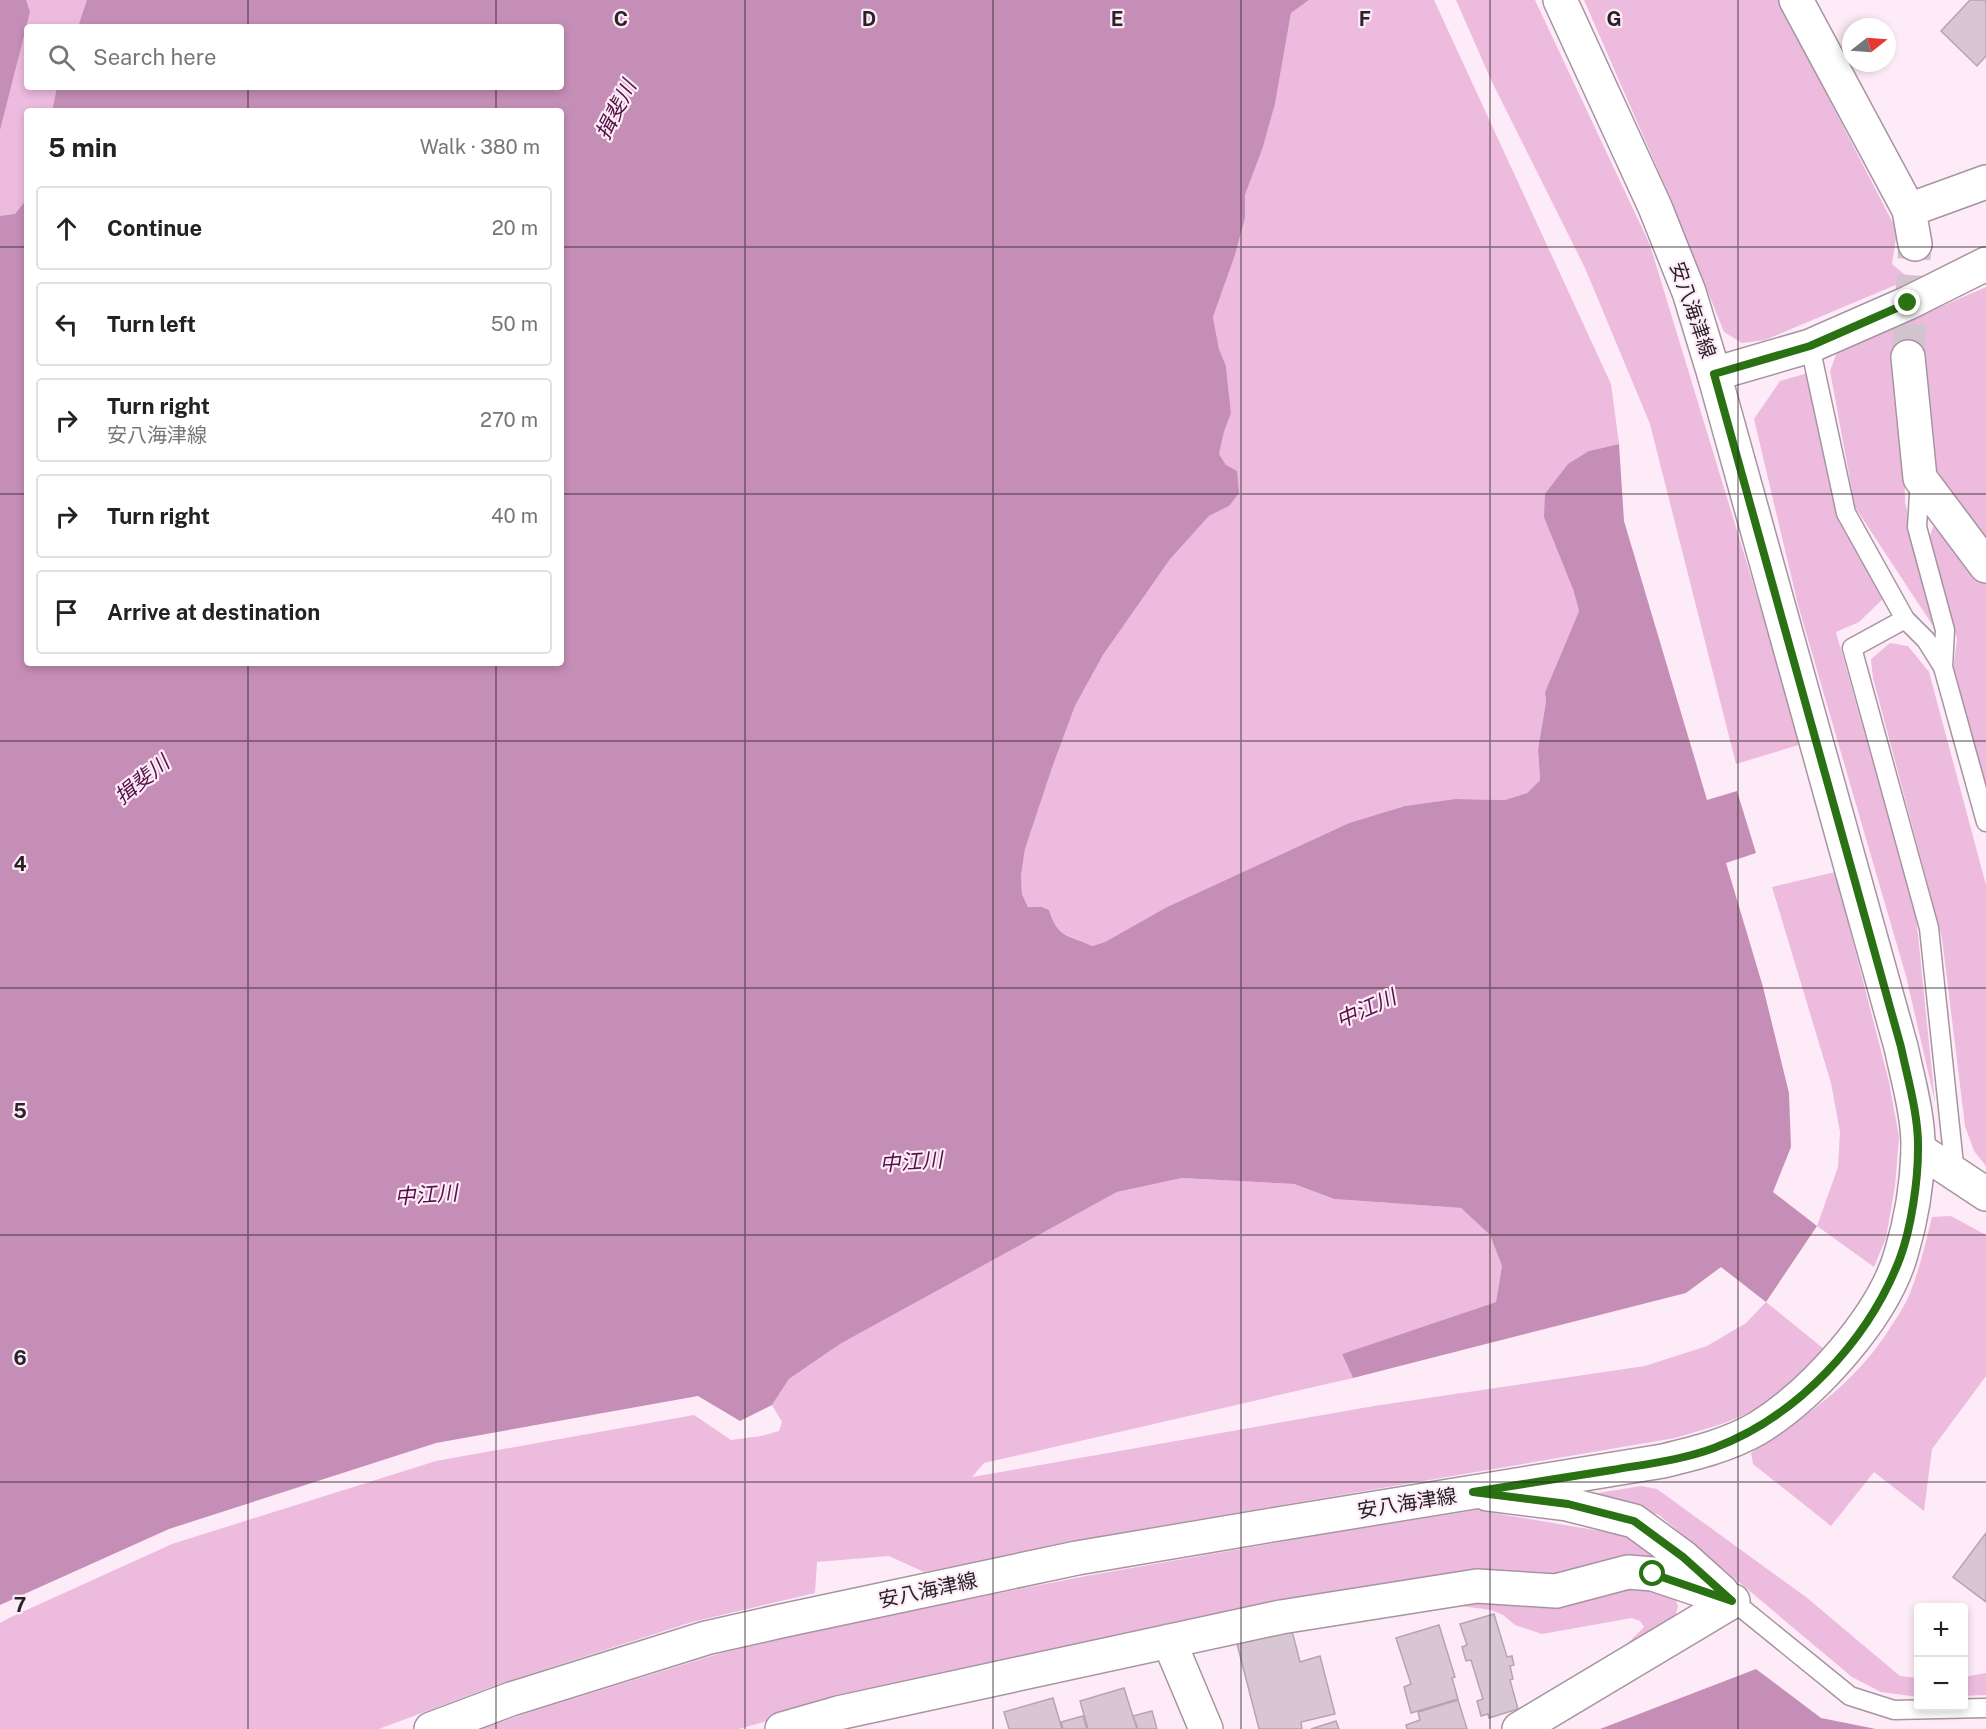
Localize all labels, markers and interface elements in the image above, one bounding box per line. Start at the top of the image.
text: C [614,7,628,31]
text: D [862,7,876,31]
text: E [1111,7,1123,31]
text: F [1359,7,1371,31]
text: G [1606,7,1622,31]
north arrow [1842,18,1896,72]
search box [24,24,564,90]
icon: search [45,41,78,74]
text: Search here [93,44,217,70]
water label: 揖斐川 [590,74,642,144]
text: 5 min [48,132,117,163]
text: Walk · 380 m [420,135,540,159]
icon: ahead [50,212,83,245]
text: Continue [107,215,202,241]
text: 20 m [492,216,538,240]
street label: 安八海津線 [1665,259,1721,361]
route end [1894,289,1920,315]
icon: left [50,308,83,341]
text: Turn left [107,311,196,337]
text: 50 m [491,312,538,336]
text: Turn right [107,393,210,419]
icon: right [50,404,83,437]
text: 270 m [480,408,538,432]
text: 安八海津線 [107,423,207,447]
icon: right [50,500,83,533]
text: Turn right [107,503,210,529]
text: 40 m [491,504,538,528]
icon: arrive [50,596,83,629]
text: Arrive at destination [107,599,320,625]
water label: 揖斐川 [109,749,176,809]
text: 4 [13,852,27,876]
water label: 中江川 [1332,983,1401,1033]
text: 5 [13,1099,27,1123]
water label: 中江川 [879,1147,945,1176]
water label: 中江川 [394,1180,460,1209]
text: 6 [13,1346,27,1370]
street label: 安八海津線 [1356,1483,1458,1523]
route start [1639,1560,1665,1586]
street label: 安八海津線 [877,1568,979,1612]
text: 7 [14,1593,26,1617]
map controls [1914,1603,1968,1711]
button: + [1914,1603,1968,1657]
button: − [1914,1657,1968,1711]

